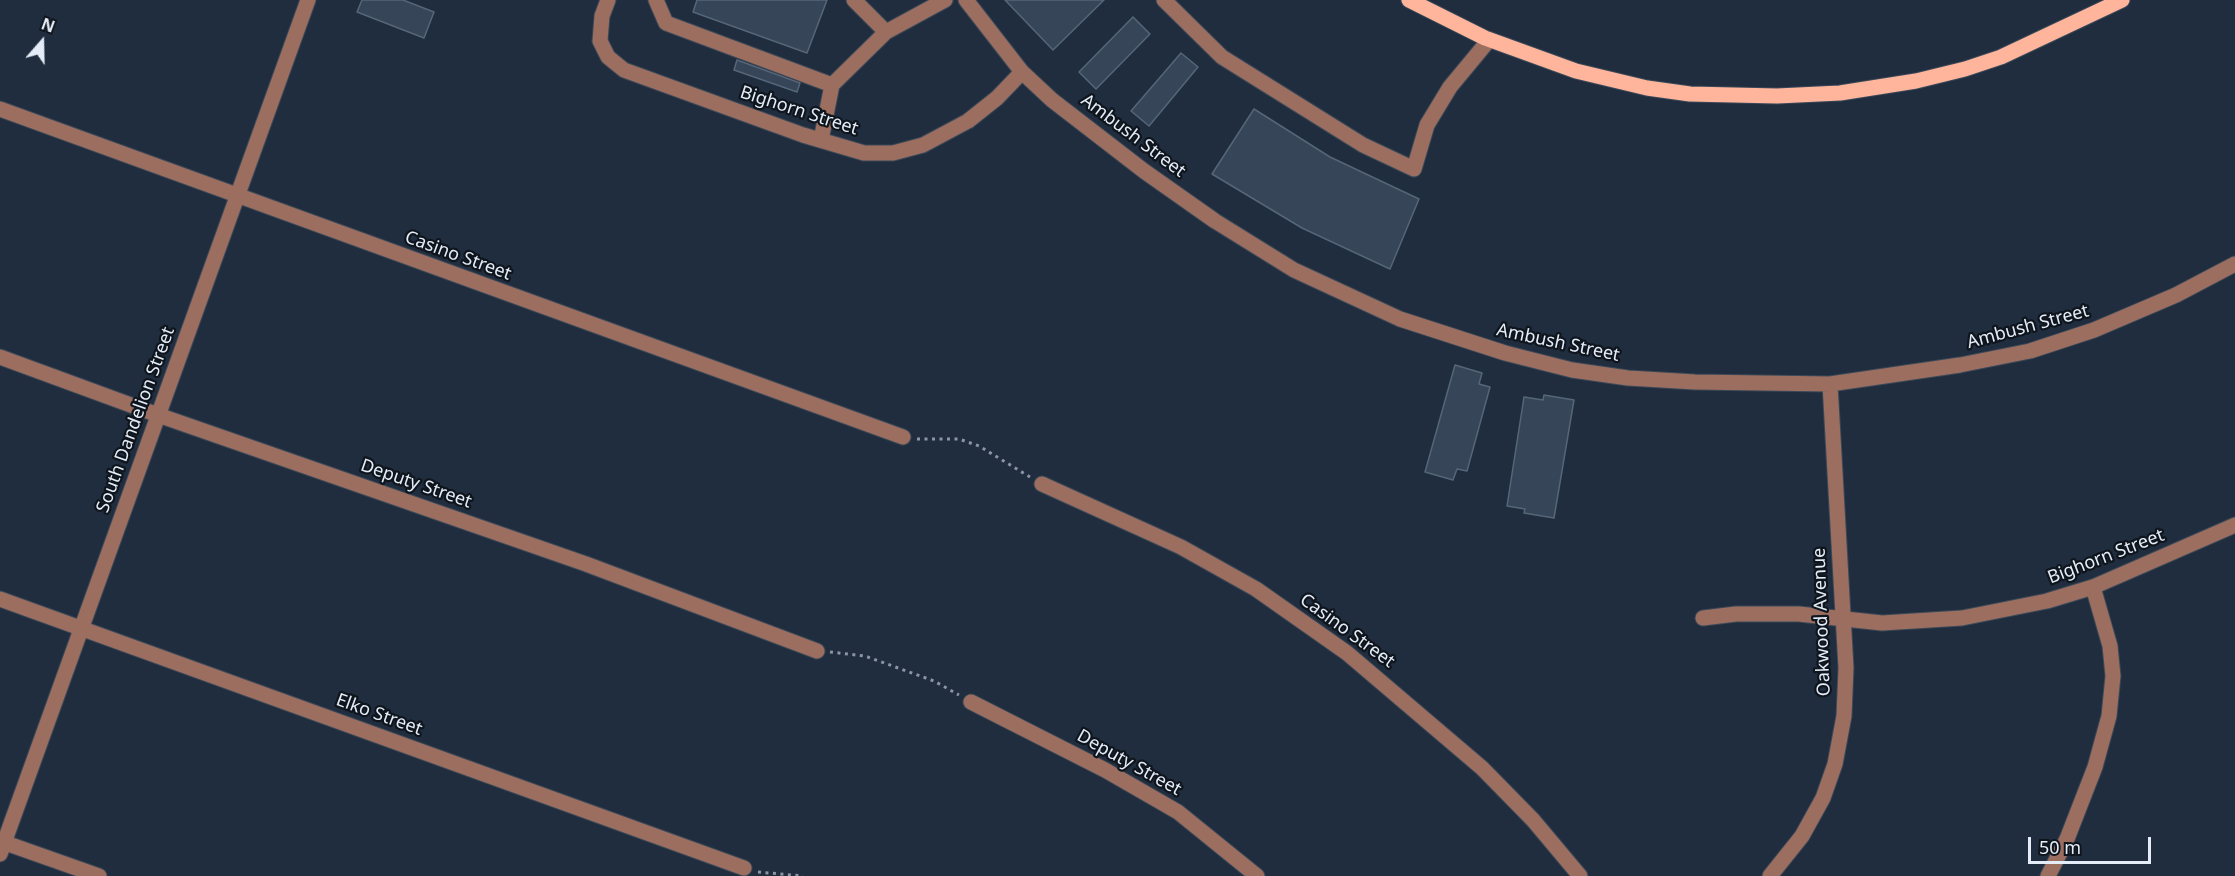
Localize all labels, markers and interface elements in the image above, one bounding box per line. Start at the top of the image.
north arrow [12,12,72,72]
text: N [38,13,58,38]
street label: Bighorn Street [737,82,861,140]
street label: Ambush Street [1077,90,1189,182]
street label: Casino Street [402,227,514,285]
street label: Ambush Street [1965,300,2091,354]
street label: Ambush Street [1495,319,1621,367]
street label: South Dandelion Street [92,324,180,516]
street label: Deputy Street [358,455,474,513]
street label: Bighorn Street [2045,525,2167,589]
street label: Oakwood Avenue [1809,547,1835,697]
street label: Casino Street [1295,589,1399,673]
street label: Elko Street [333,689,425,741]
street label: Deputy Street [1073,725,1185,801]
scale bar [2031,825,2154,863]
text: 50 m [2039,835,2081,859]

